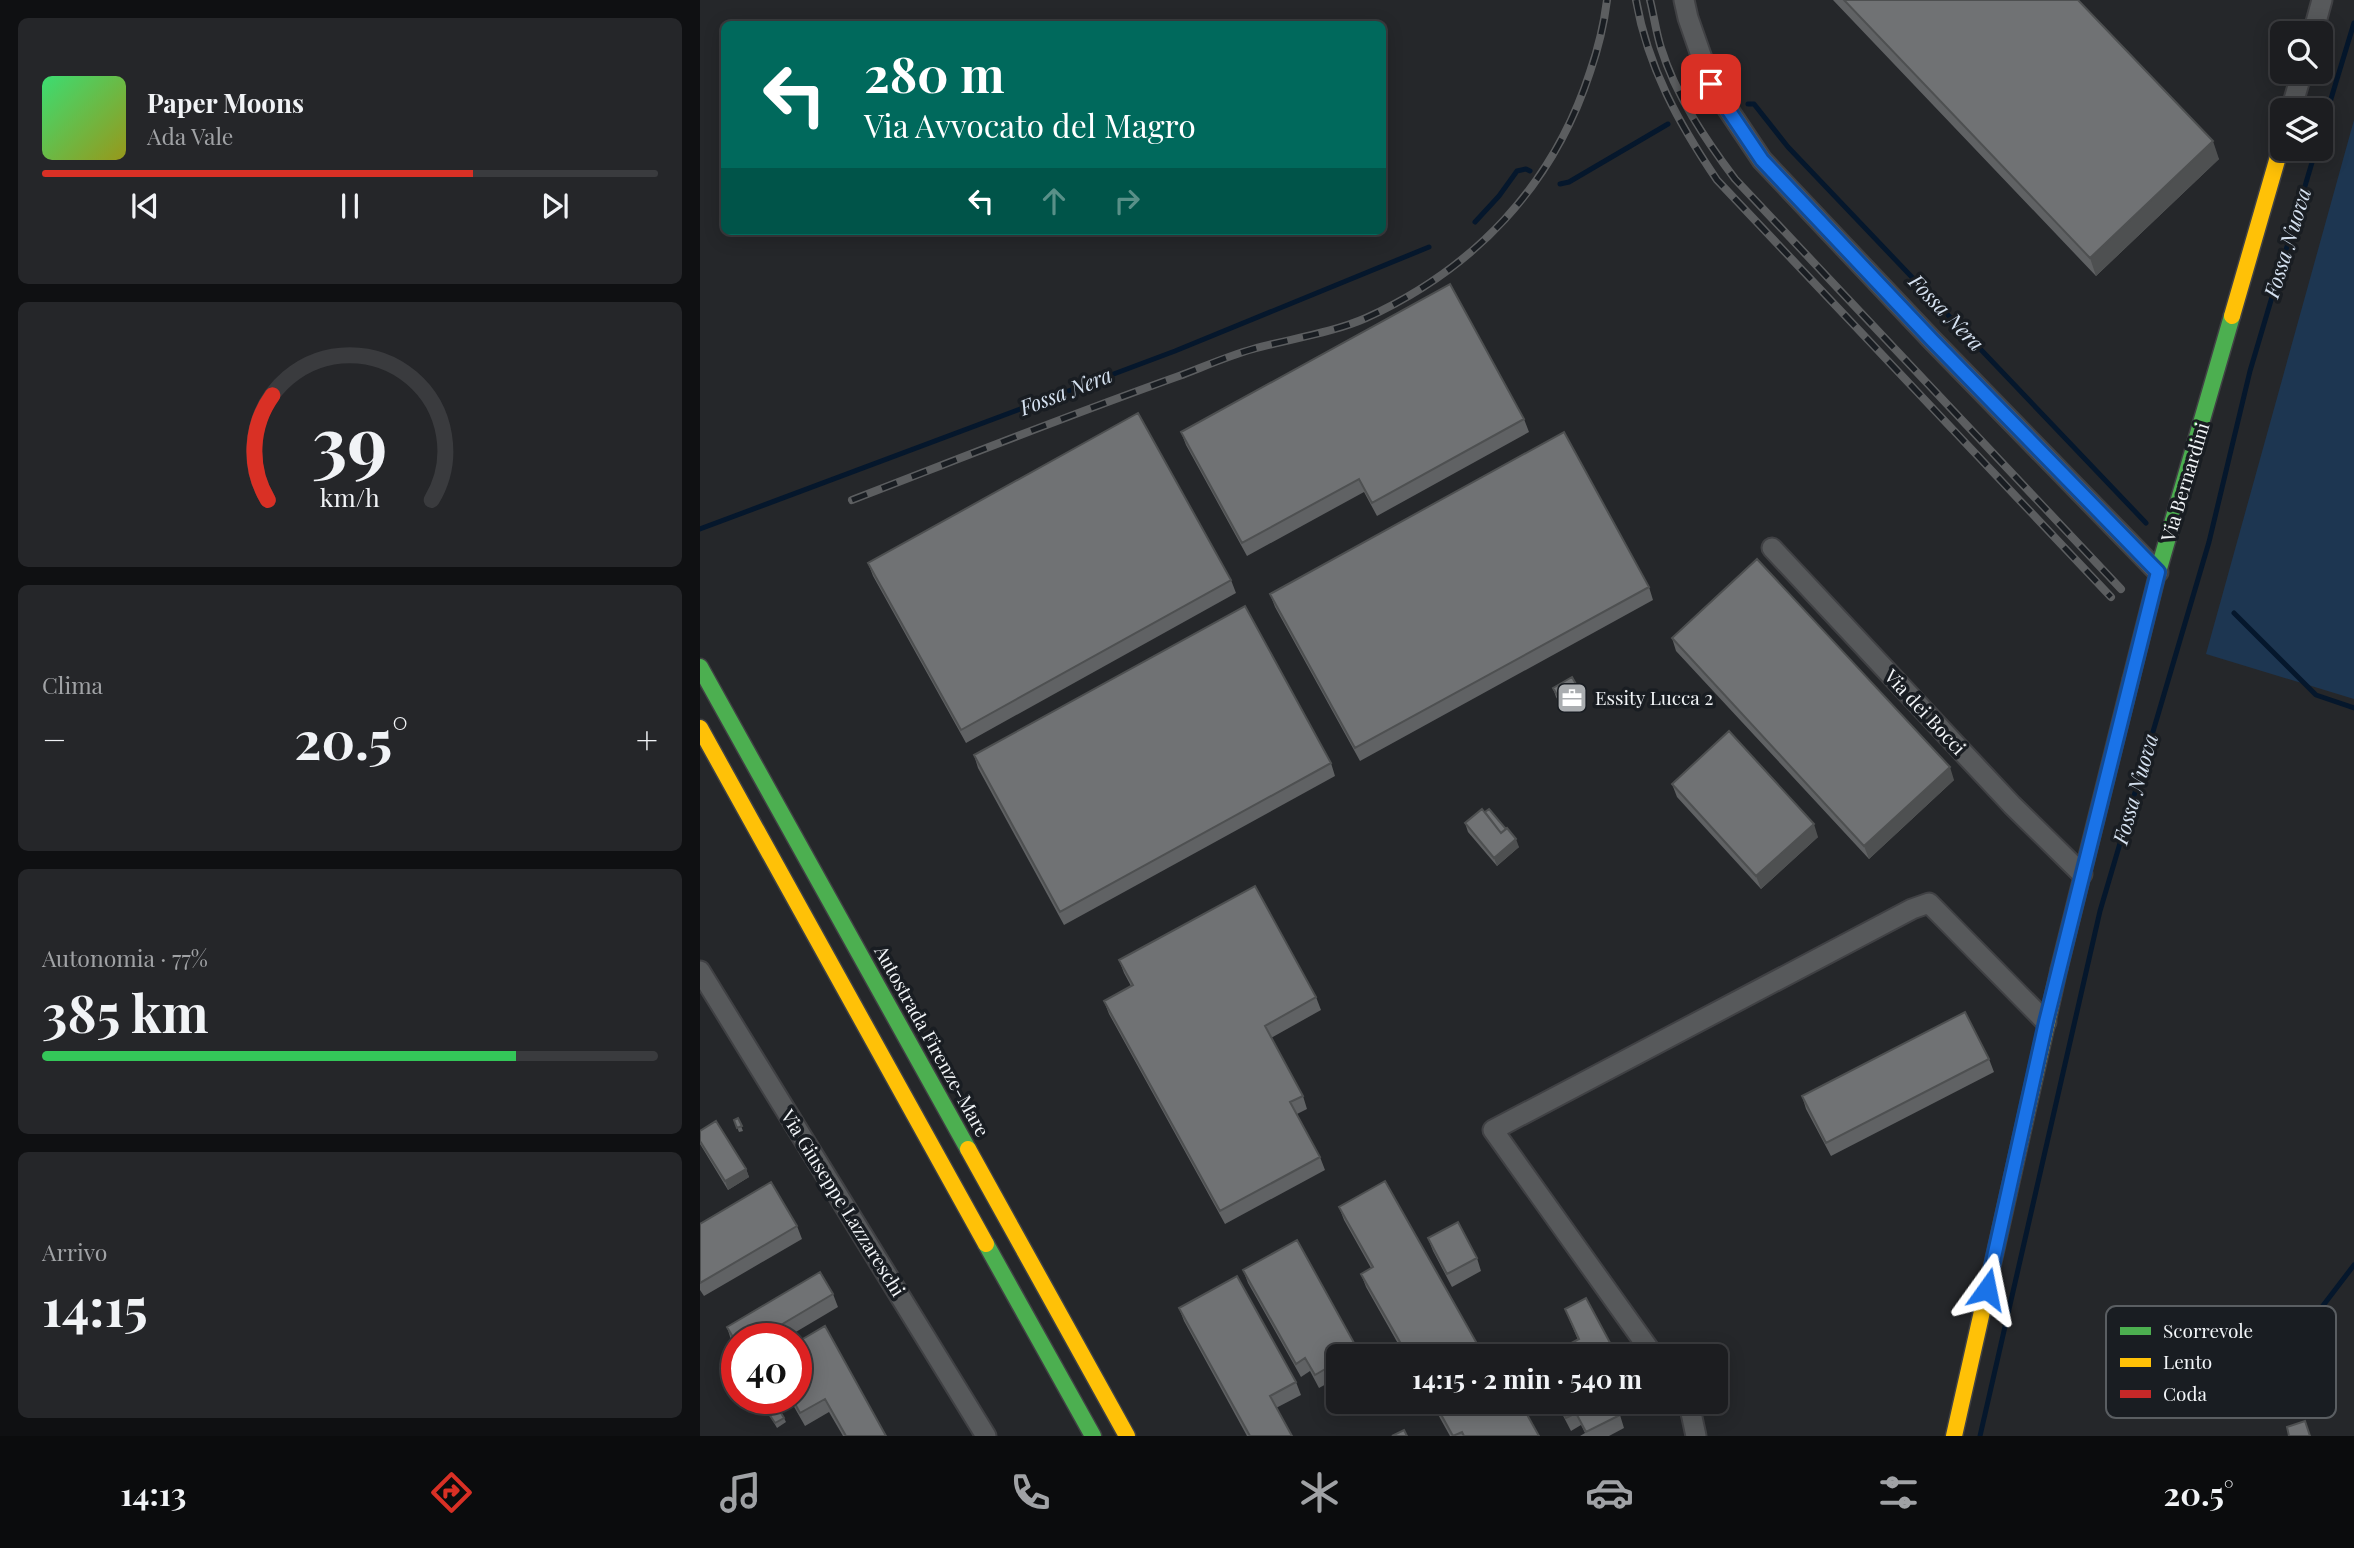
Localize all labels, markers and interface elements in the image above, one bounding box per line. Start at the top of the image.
map controls [2270,21,2333,161]
button: search [2270,21,2333,84]
text: 280 m [864,40,1004,105]
icon: left [749,49,840,140]
pin [1681,54,1741,114]
icon: arrive [1692,65,1730,103]
text: Paper Moons [147,85,304,120]
button: layers [2270,98,2333,161]
text: Via Avvocato del Magro [864,103,1196,146]
text: Ada Vale [147,120,234,151]
icon: left [962,182,1000,220]
icon: ahead [1035,182,1073,220]
icon: right [1108,182,1146,220]
water label: Fossa Nuova [2256,184,2316,302]
icon: previous [126,187,164,225]
icon: pause [331,187,369,225]
icon: next [536,187,574,225]
water label: Fossa Nera [1903,266,1991,356]
water label: Fossa Nera [1014,360,1116,421]
text: 39 [312,392,388,489]
street label: Via Bernardini [2153,419,2215,545]
text: km/h [320,480,380,513]
street label: Via dei Bocci [1879,662,1972,760]
text: Clima [42,669,103,700]
office icon: Essity Lucca 2 [1555,681,1589,715]
place label: Essity Lucca 2 [1595,684,1713,710]
text: 20.5° [294,704,408,773]
text: − [42,713,67,764]
text: + [636,713,658,764]
water label: Fossa Nuova [2105,730,2163,848]
street label: Autostrada Firenze-Mare [869,939,996,1141]
text: Autonomia · 77% [42,942,208,973]
text: 385 km [42,977,209,1046]
street label: Via Giuseppe Lazzareschi [775,1103,912,1301]
text: Arrivo [42,1236,107,1267]
position arrow [1950,1252,2024,1326]
text: 14:15 [42,1271,148,1340]
legend [2106,1306,2336,1418]
text: Scorrevole [2163,1317,2253,1343]
speed limit sign: 40 [721,1323,812,1414]
text: Lento [2163,1348,2212,1374]
text: 14:15 · 2 min · 540 m [1412,1361,1642,1396]
text: Coda [2163,1380,2208,1406]
icon: directions [427,1468,476,1517]
icon: music [716,1468,765,1517]
icon: phone [1006,1468,1055,1517]
icon: climate [1295,1468,1344,1517]
icon: car [1585,1468,1634,1517]
icon: filters [1874,1468,1923,1517]
text: 14:13 [120,1471,186,1514]
text: 20.5° [2164,1471,2234,1514]

